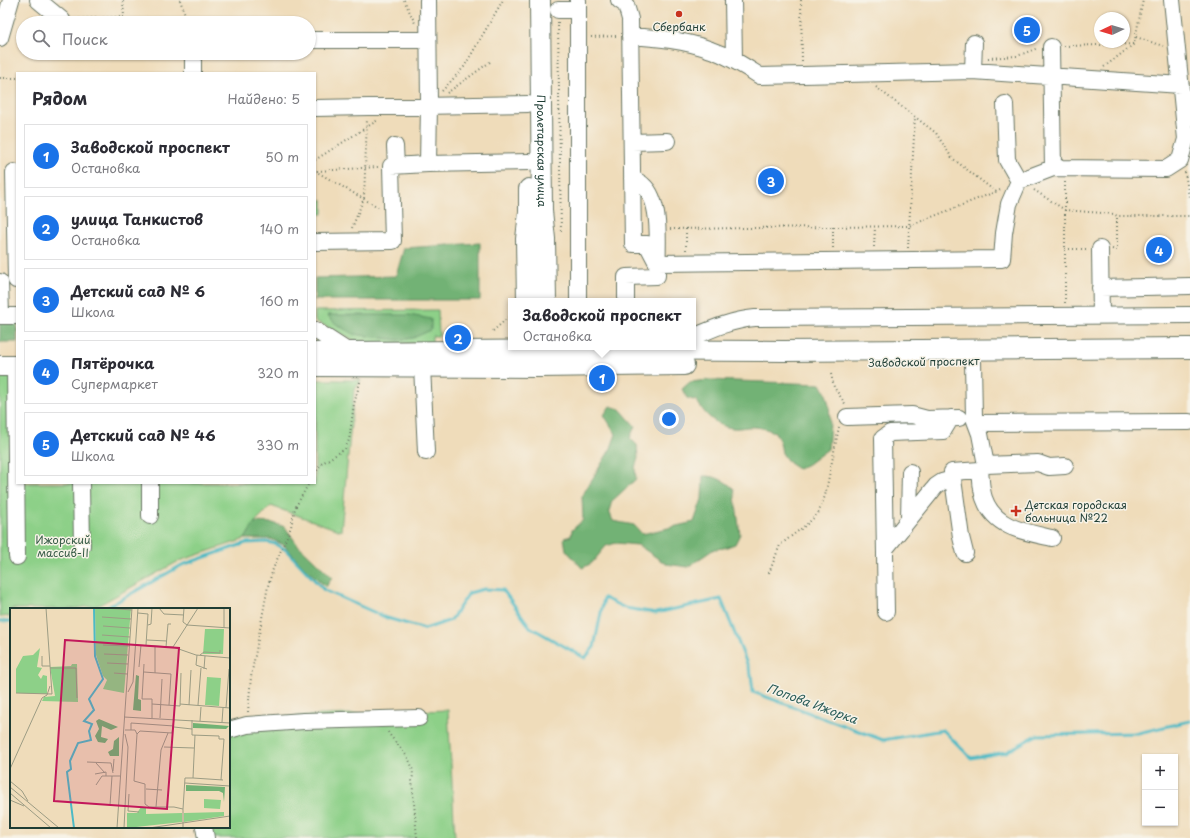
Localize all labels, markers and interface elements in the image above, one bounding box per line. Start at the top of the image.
marker: Сбербанк [674,9,684,19]
north arrow [1094,12,1130,48]
pin: 5 [1014,15,1040,45]
search box [16,16,316,60]
place label: Сбербанк [652,18,706,35]
icon: search [30,27,52,49]
text: Поиск [62,27,108,50]
text: Рядом [32,85,87,111]
text: Найдено: 5 [228,89,300,108]
street label: Пролетарская улица [533,95,551,207]
text: Заводской проспект [71,135,230,158]
text: 1 [43,147,49,166]
text: 50 m [265,147,299,166]
text: Остановка [71,158,140,177]
pin: 3 [758,166,784,196]
text: улица Танкистов [71,207,203,230]
text: 2 [41,219,51,238]
text: 140 m [260,219,299,238]
text: Остановка [71,230,140,249]
pin: 4 [1146,235,1172,265]
text: Детский сад № 6 [71,279,205,302]
text: 3 [42,291,50,310]
text: 160 m [260,291,299,310]
popup [508,298,696,350]
text: Школа [71,302,115,321]
text: Заводской проспект [523,303,681,326]
pin: 2 [445,323,471,353]
text: Остановка [523,326,592,345]
text: Пятёрочка [71,351,154,374]
street label: Заводской проспект [868,352,980,371]
text: 4 [42,363,50,382]
text: 320 m [257,363,299,382]
pin: 1 [589,363,615,393]
text: Супермаркет [71,374,158,393]
your location [659,409,679,429]
text: Детский сад № 46 [71,423,215,446]
text: 5 [42,435,50,454]
text: 330 m [256,435,299,454]
text: Школа [71,446,115,465]
place label: Детская городская больница №22 [1024,496,1127,526]
marker: Детская городская больница №22 [1010,505,1022,517]
park label: Ижорский массив-II [36,531,90,561]
inset map [10,608,230,828]
water label: Попова Ижорка [765,678,860,728]
map controls [1142,754,1178,826]
button: + [1142,754,1178,790]
button: − [1142,790,1178,826]

